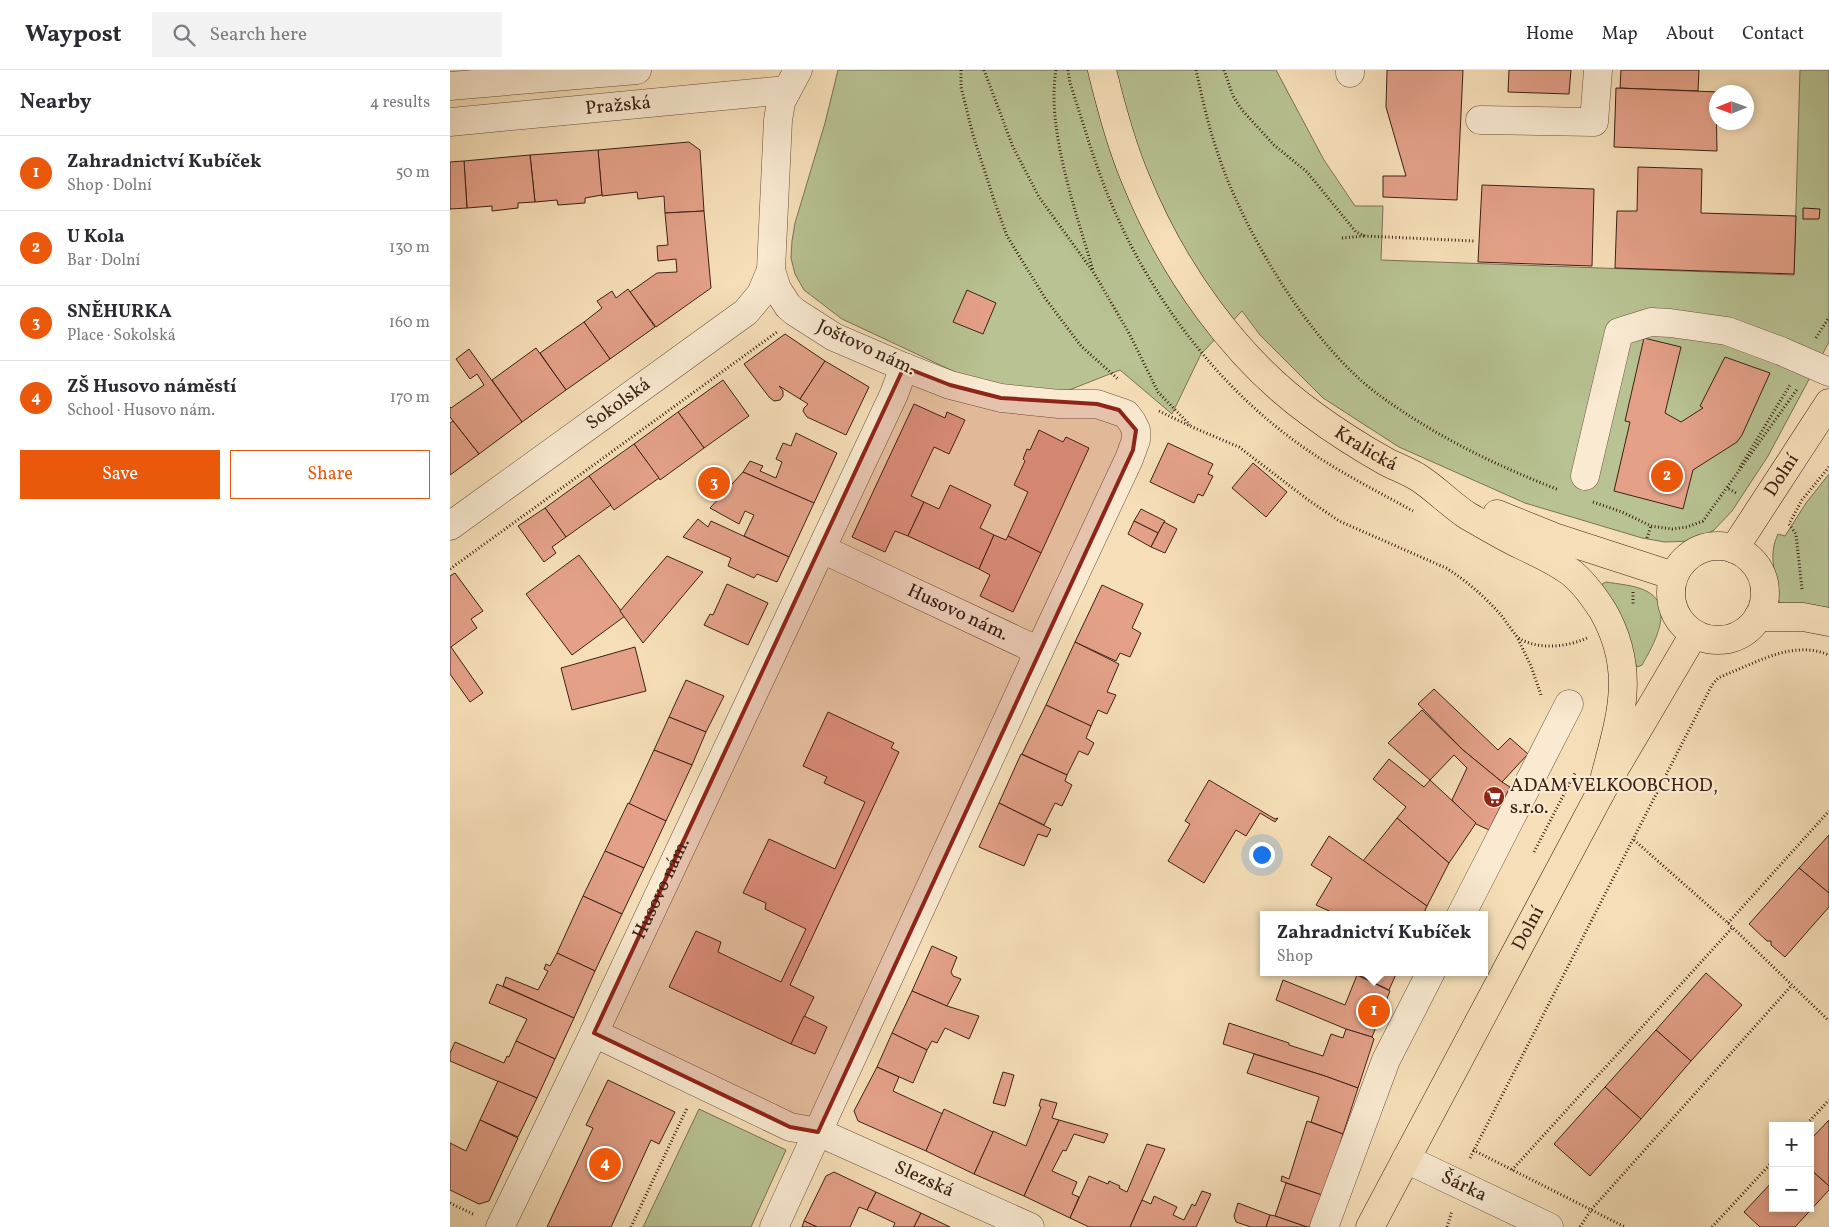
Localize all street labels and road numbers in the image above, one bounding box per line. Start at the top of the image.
street label: Pražská [584,90,652,122]
street label: Joštovo nám. [812,314,920,382]
street label: Sokolská [581,372,656,436]
street label: Kralická [1329,420,1402,478]
street label: Dolní [1758,448,1806,502]
street label: Husovo nám. [903,578,1013,648]
street label: Husovo nám. [627,834,697,944]
street label: Dolní [1506,902,1551,955]
street label: Slezská [890,1155,958,1204]
street label: Šárka [1437,1164,1491,1208]

